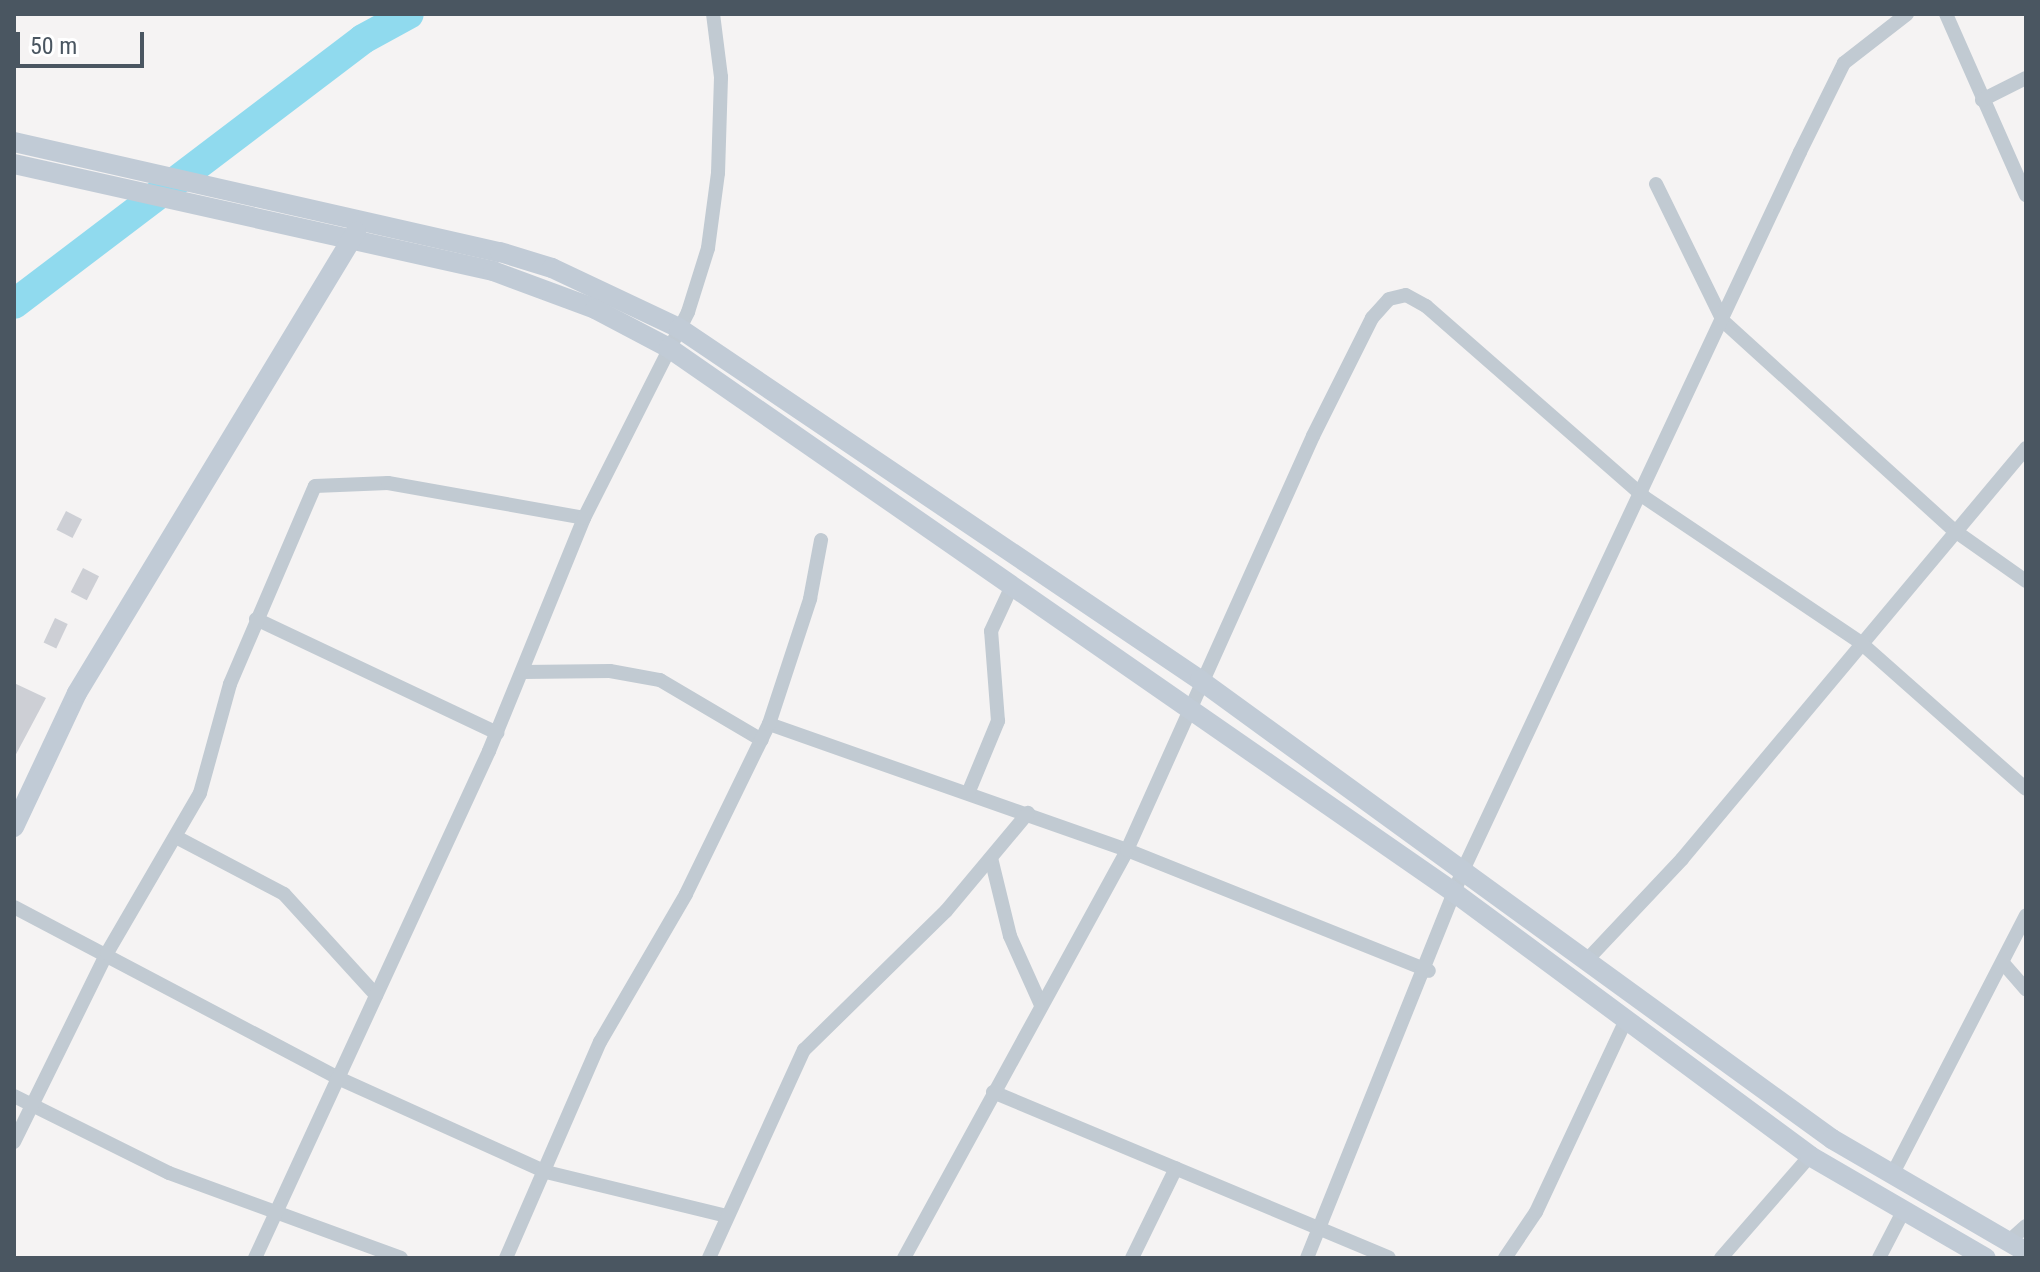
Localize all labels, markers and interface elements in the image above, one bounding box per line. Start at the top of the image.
scale bar [20,16,148,66]
text: 50 m [30,32,77,60]

